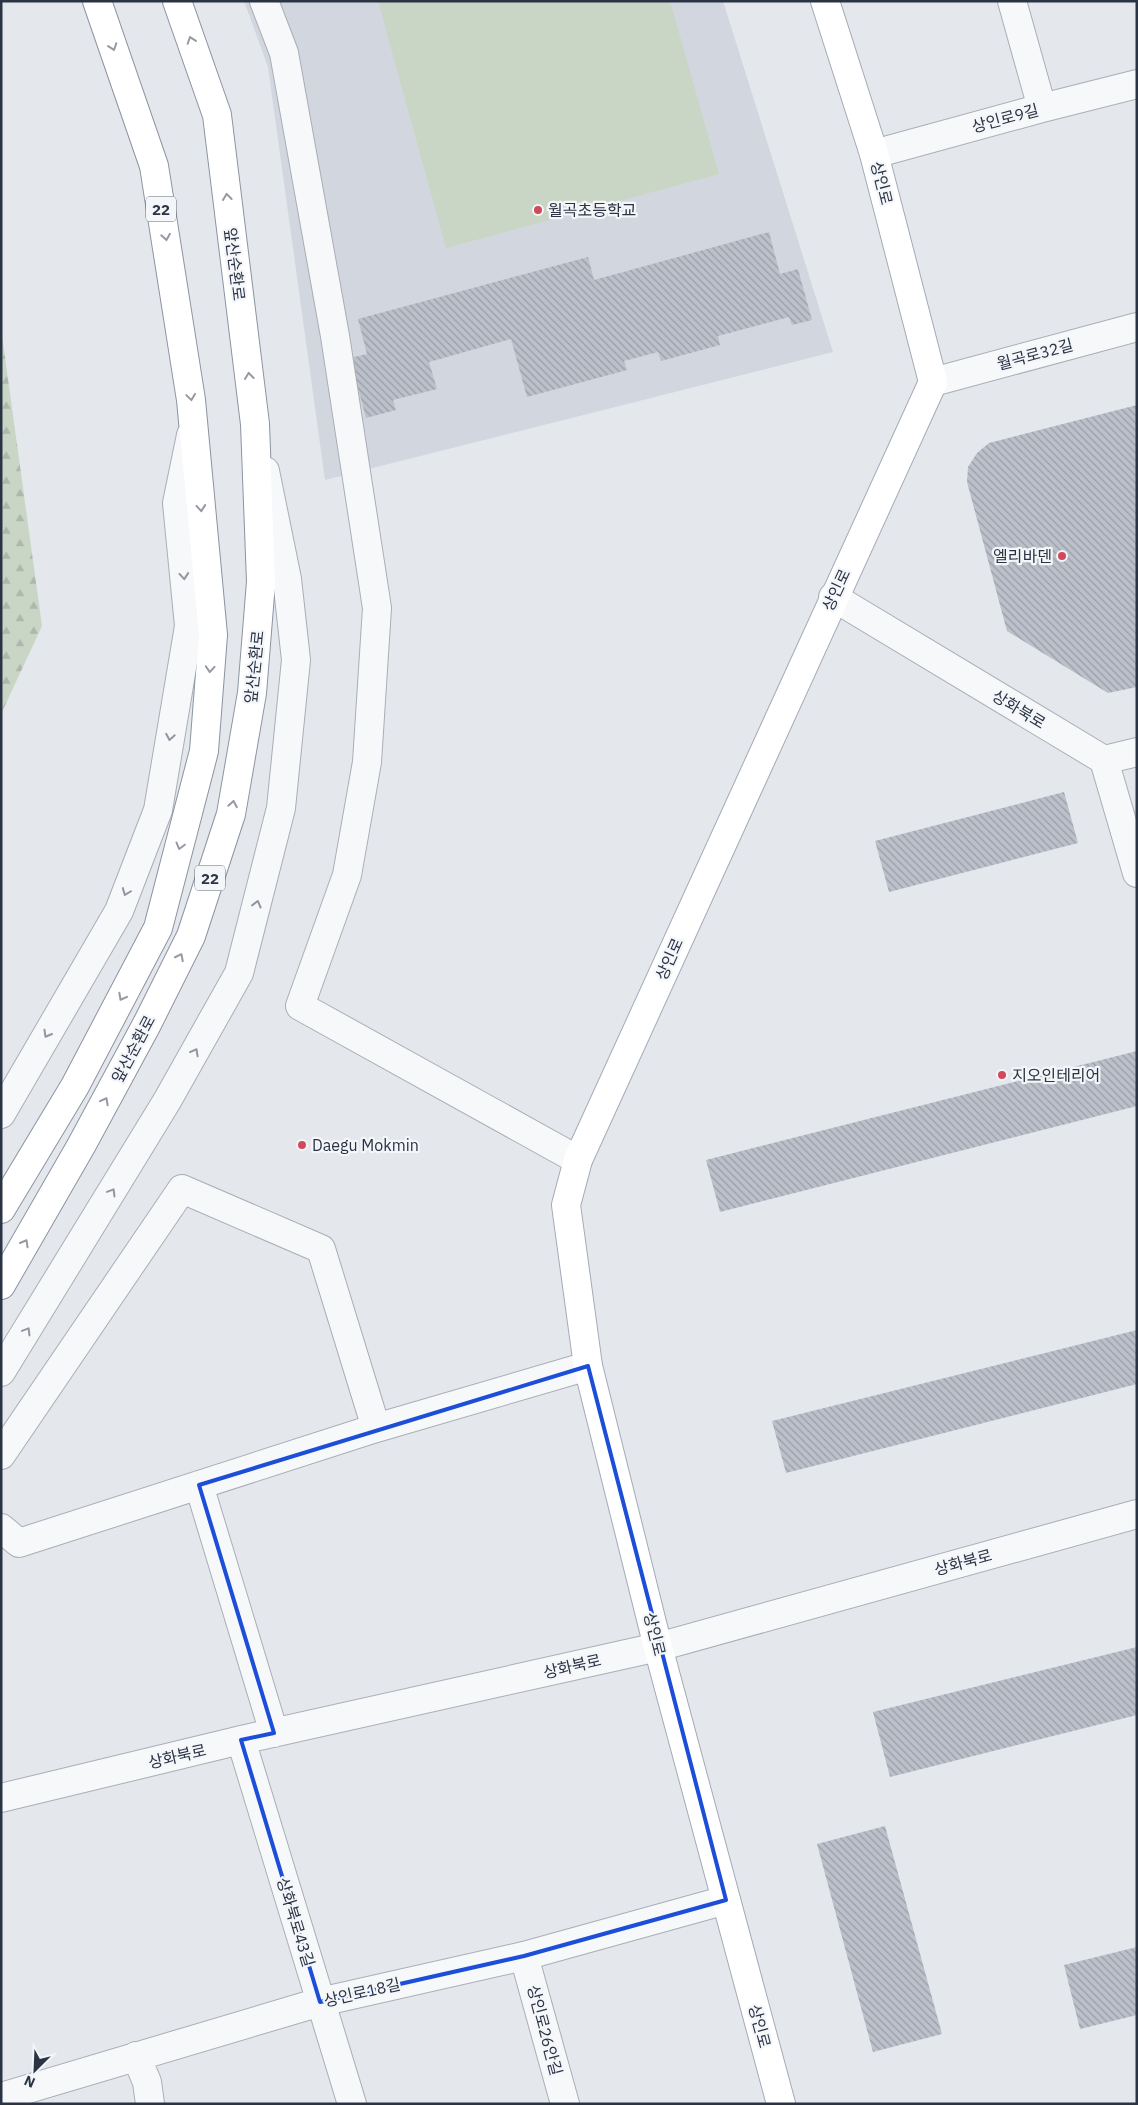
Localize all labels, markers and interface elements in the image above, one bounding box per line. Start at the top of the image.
one-way arrow [186,36,196,44]
one-way arrow [107,43,117,51]
street label: 상인로9길 [969,99,1041,137]
street label: 상인로 [867,159,897,207]
one-way arrow [222,193,233,201]
road number: 22 [146,196,176,222]
place label: 월곡초등학교 [548,200,636,220]
marker: 월곡초등학교 [532,204,544,216]
street label: 앞산순환로 [221,226,249,302]
one-way arrow [160,233,170,241]
street label: 월곡로32길 [995,334,1075,374]
one-way arrow [244,371,255,379]
one-way arrow [185,393,195,402]
one-way arrow [196,504,207,512]
place label: 엘리바덴 [993,546,1052,566]
marker: 엘리바덴 [1056,550,1068,562]
street label: 상인로 [818,566,855,614]
one-way arrow [178,572,189,580]
street label: 앞산순환로 [240,629,268,705]
one-way arrow [205,666,216,674]
street label: 상화북로 [989,685,1050,733]
one-way arrow [166,732,176,741]
one-way arrow [227,800,237,808]
one-way arrow [175,841,185,850]
road number: 22 [195,866,225,890]
one-way arrow [122,887,132,896]
one-way arrow [251,899,262,908]
street label: 상인로 [651,935,687,983]
one-way arrow [174,954,184,963]
one-way arrow [118,991,128,1000]
street label: 앞산순환로 [107,1012,159,1086]
one-way arrow [43,1028,53,1037]
one-way arrow [188,1049,198,1058]
place label: 지오인테리어 [1012,1065,1100,1085]
marker: 지오인테리어 [996,1069,1008,1081]
one-way arrow [99,1098,109,1107]
place label: Daegu Mokmin [312,1135,419,1155]
marker: Daegu Mokmin [296,1139,308,1151]
one-way arrow [105,1189,115,1198]
one-way arrow [19,1239,29,1248]
one-way arrow [20,1327,30,1336]
street label: 상화북로 [932,1545,994,1579]
street label: 상인로 [640,1610,670,1658]
street label: 상화북로 [541,1650,603,1682]
street label: 상화북로 [146,1740,208,1772]
street label: 상화북로43길 [273,1875,319,1969]
street label: 상인로18길 [322,1973,402,2011]
street label: 상인로26안길 [523,1983,567,2077]
street label: 상인로 [745,2002,775,2050]
north arrow [10,2045,60,2095]
text: N [21,2072,38,2092]

